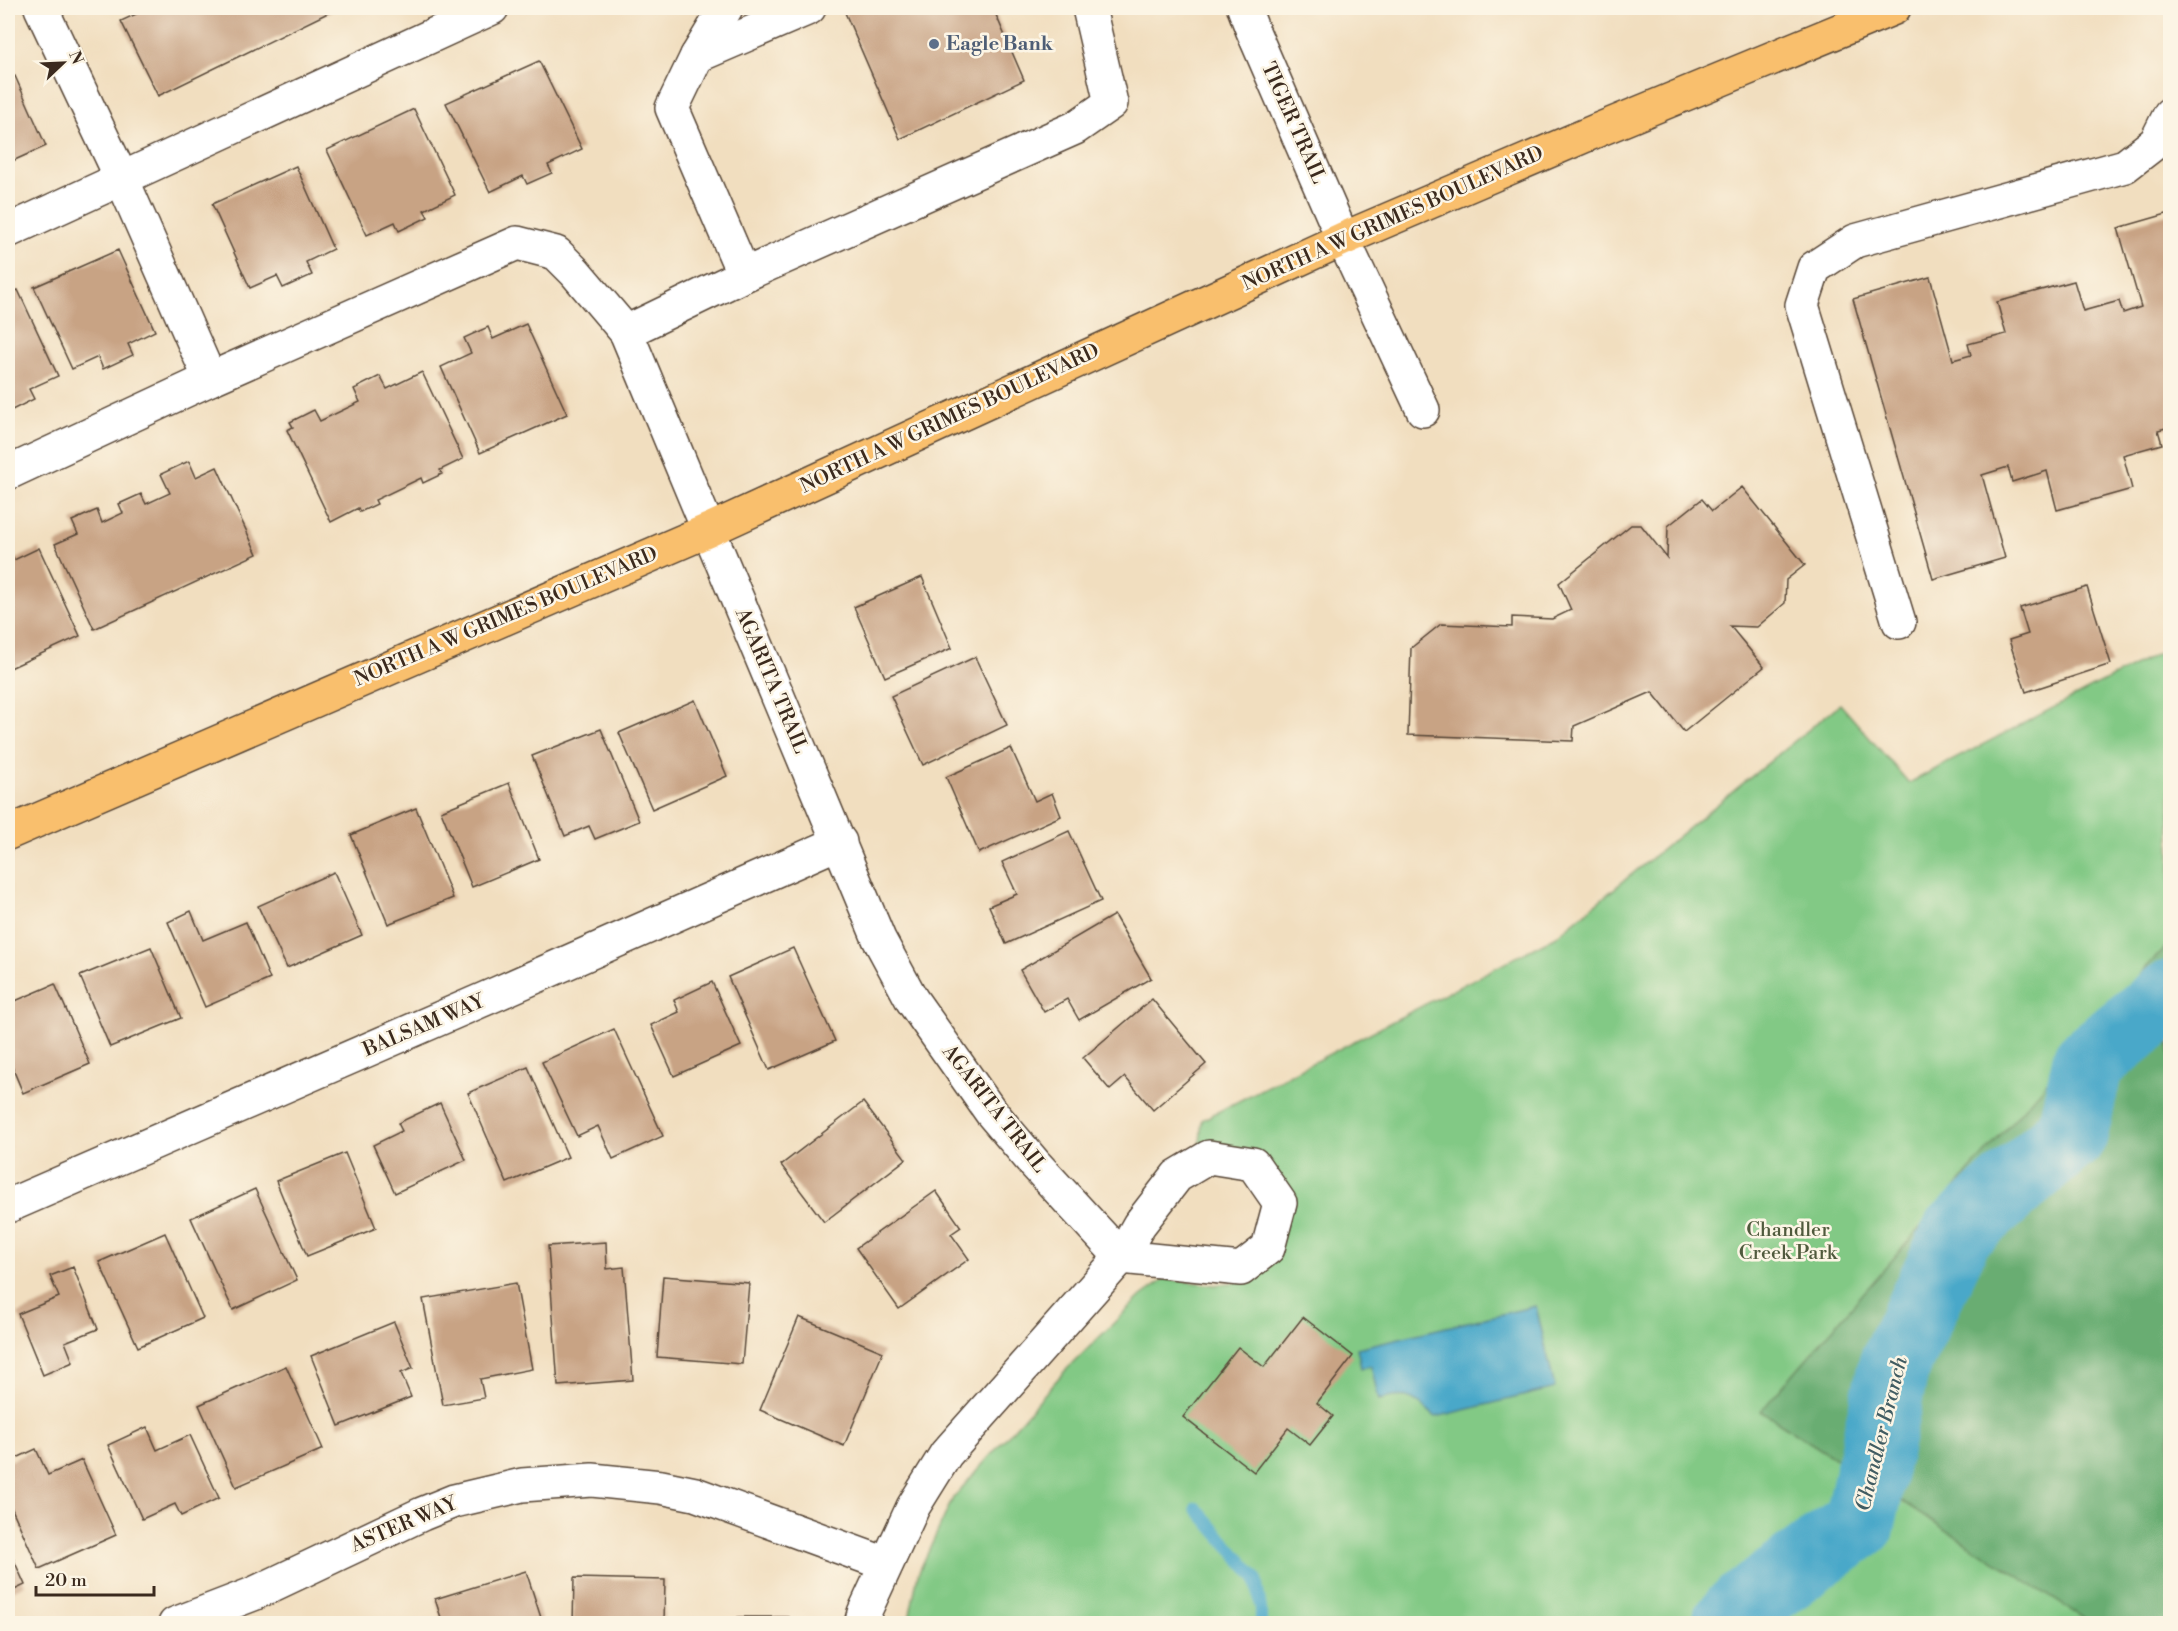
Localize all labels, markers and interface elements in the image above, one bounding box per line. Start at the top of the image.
place label: Eagle Bank [946,32,1054,57]
north arrow [33,33,93,93]
marker: Eagle Bank [927,37,941,51]
text: N [64,48,88,68]
street label: TIGER TRAIL [1255,58,1331,188]
street label: NORTH A W GRIMES BOULEVARD [1238,141,1548,297]
street label: NORTH A W GRIMES BOULEVARD [796,339,1104,499]
street label: NORTH A W GRIMES BOULEVARD [351,542,661,692]
street label: AGARITA TRAIL [729,604,813,757]
street label: BALSAM WAY [358,989,489,1063]
street label: AGARITA TRAIL [936,1039,1052,1178]
park label: Chandler Creek Park [1739,1218,1839,1266]
water label: Chandler Branch [1850,1354,1914,1514]
street label: ASTER WAY [346,1491,462,1559]
scale bar [36,1559,154,1597]
text: 20 m [45,1569,87,1592]

